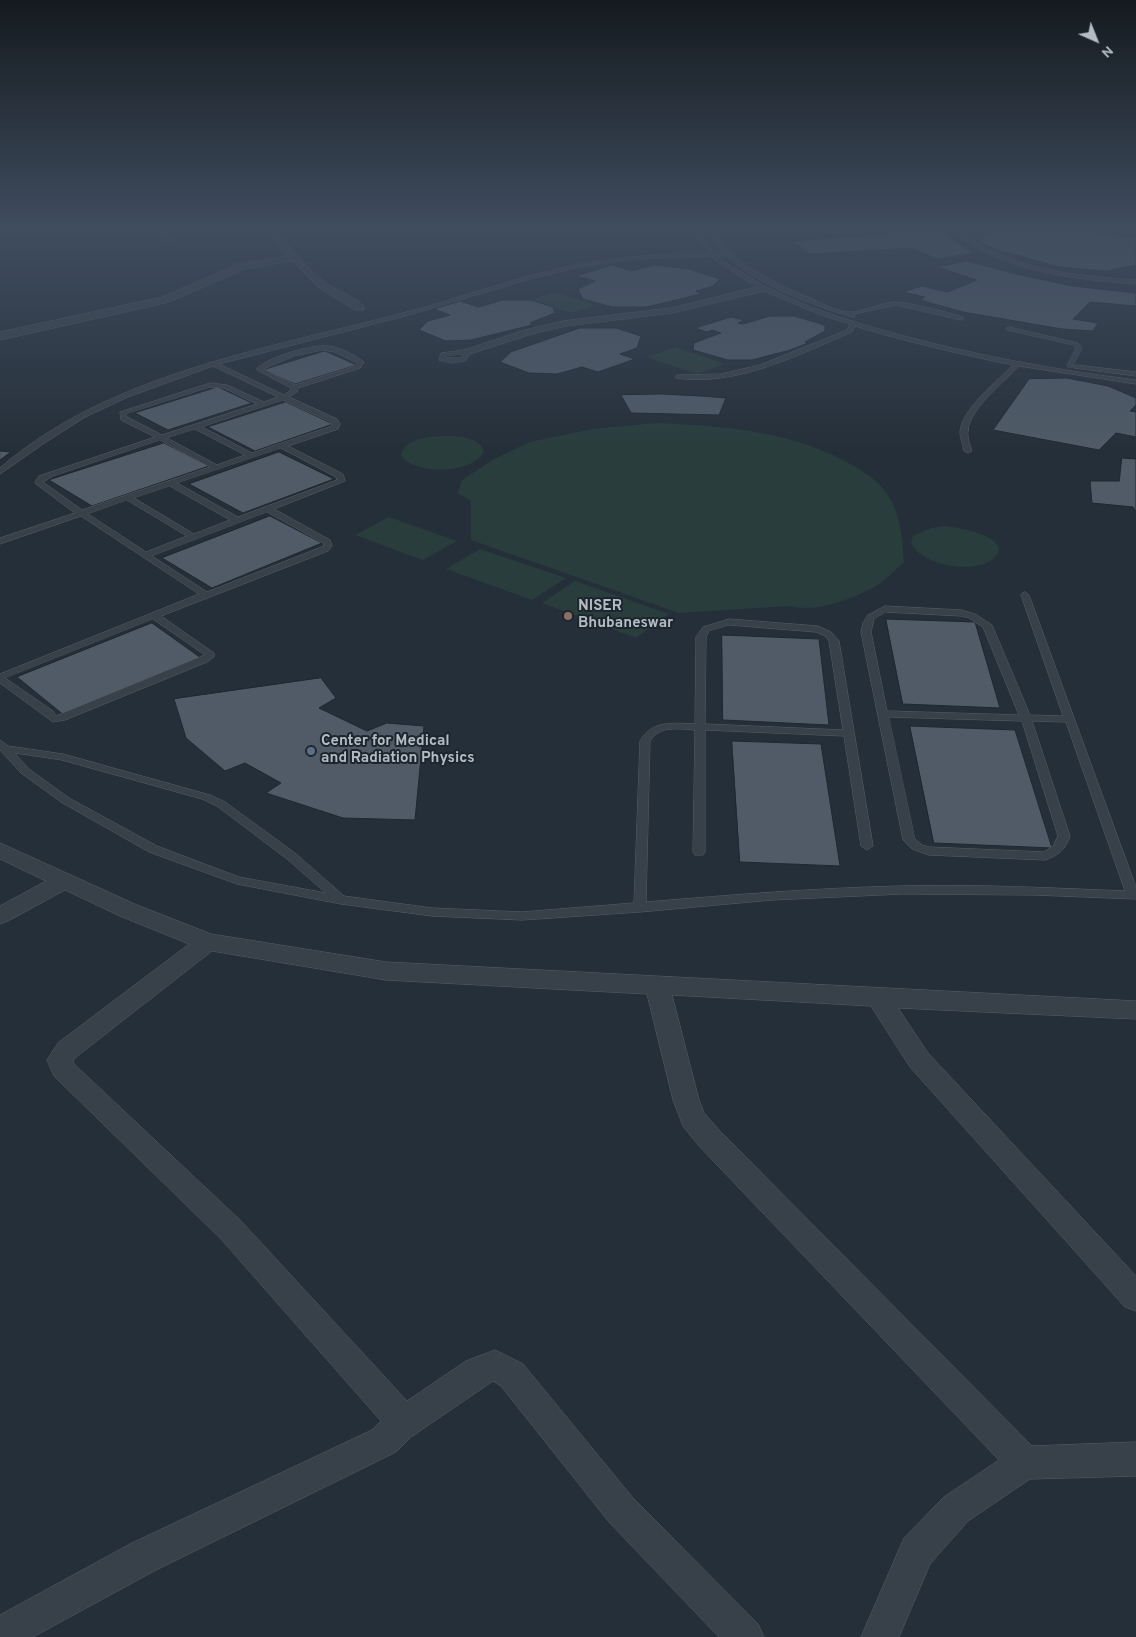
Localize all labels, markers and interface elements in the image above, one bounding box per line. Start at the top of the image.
north arrow [1071,15,1121,65]
text: N [1097,42,1116,61]
place label: NISER Bhubaneswar [578,598,673,633]
marker: NISER Bhubaneswar [562,610,574,622]
place label: Center for Medical and Radiation Physics [321,733,475,768]
marker: Center for Medical and Radiation Physics [305,745,317,757]

